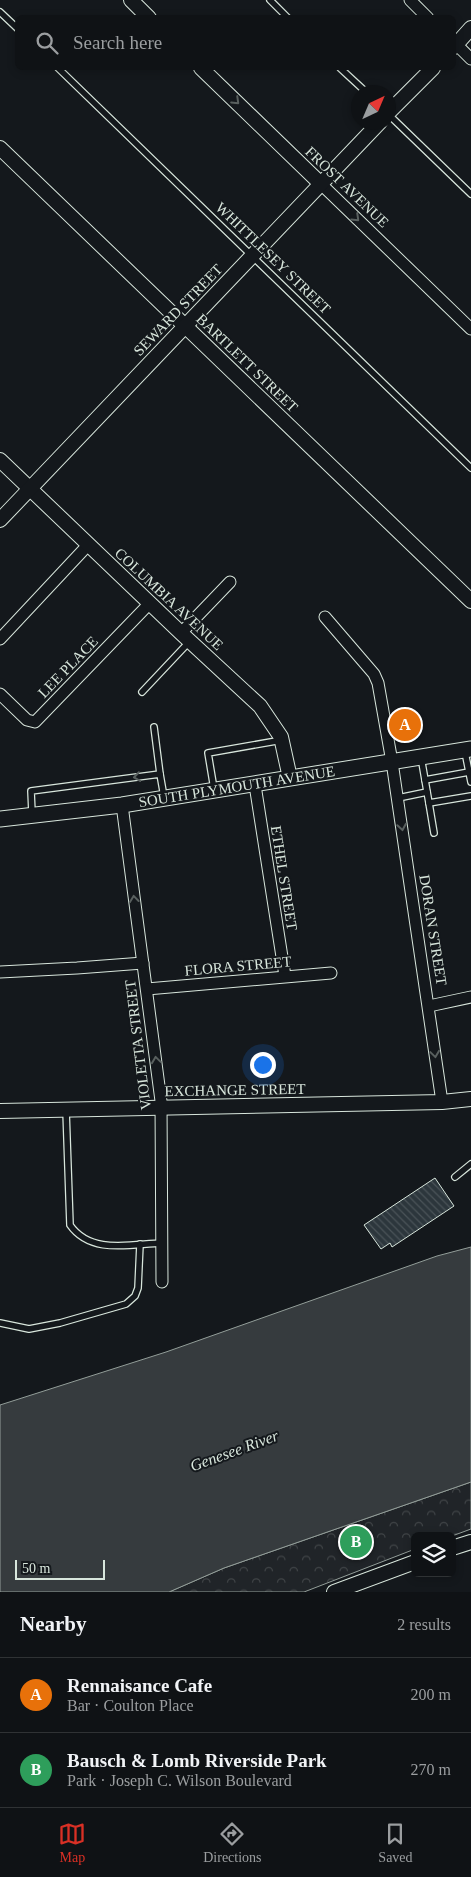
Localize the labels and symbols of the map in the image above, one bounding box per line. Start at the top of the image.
north arrow [351,85,396,130]
one-way arrow [230,95,239,104]
street label: FROST AVENUE [302,143,392,231]
street label: WHITTLESEY STREET [212,199,334,317]
one-way arrow [351,212,360,221]
street label: SEWARD STREET [130,261,226,359]
street label: BARTLETT STREET [193,311,301,415]
street label: COLUMBIA AVENUE [112,545,226,653]
street label: LEE PLACE [35,633,101,701]
pin: A [389,706,421,744]
street label: SOUTH PLYMOUTH AVENUE [138,763,336,810]
one-way arrow [133,771,141,782]
one-way arrow [397,823,407,832]
street label: ETHEL STREET [268,825,300,931]
street label: DORAN STREET [416,873,450,987]
one-way arrow [130,894,140,903]
street label: FLORA STREET [184,953,292,979]
street label: VIOLETTA STREET [122,979,154,1111]
one-way arrow [430,1050,440,1058]
your location [250,1052,276,1078]
one-way arrow [151,1055,162,1063]
street label: EXCHANGE STREET [164,1081,306,1099]
water label: Genesee River [188,1426,281,1474]
pin: B [340,1523,372,1561]
scale bar [15,1557,105,1580]

